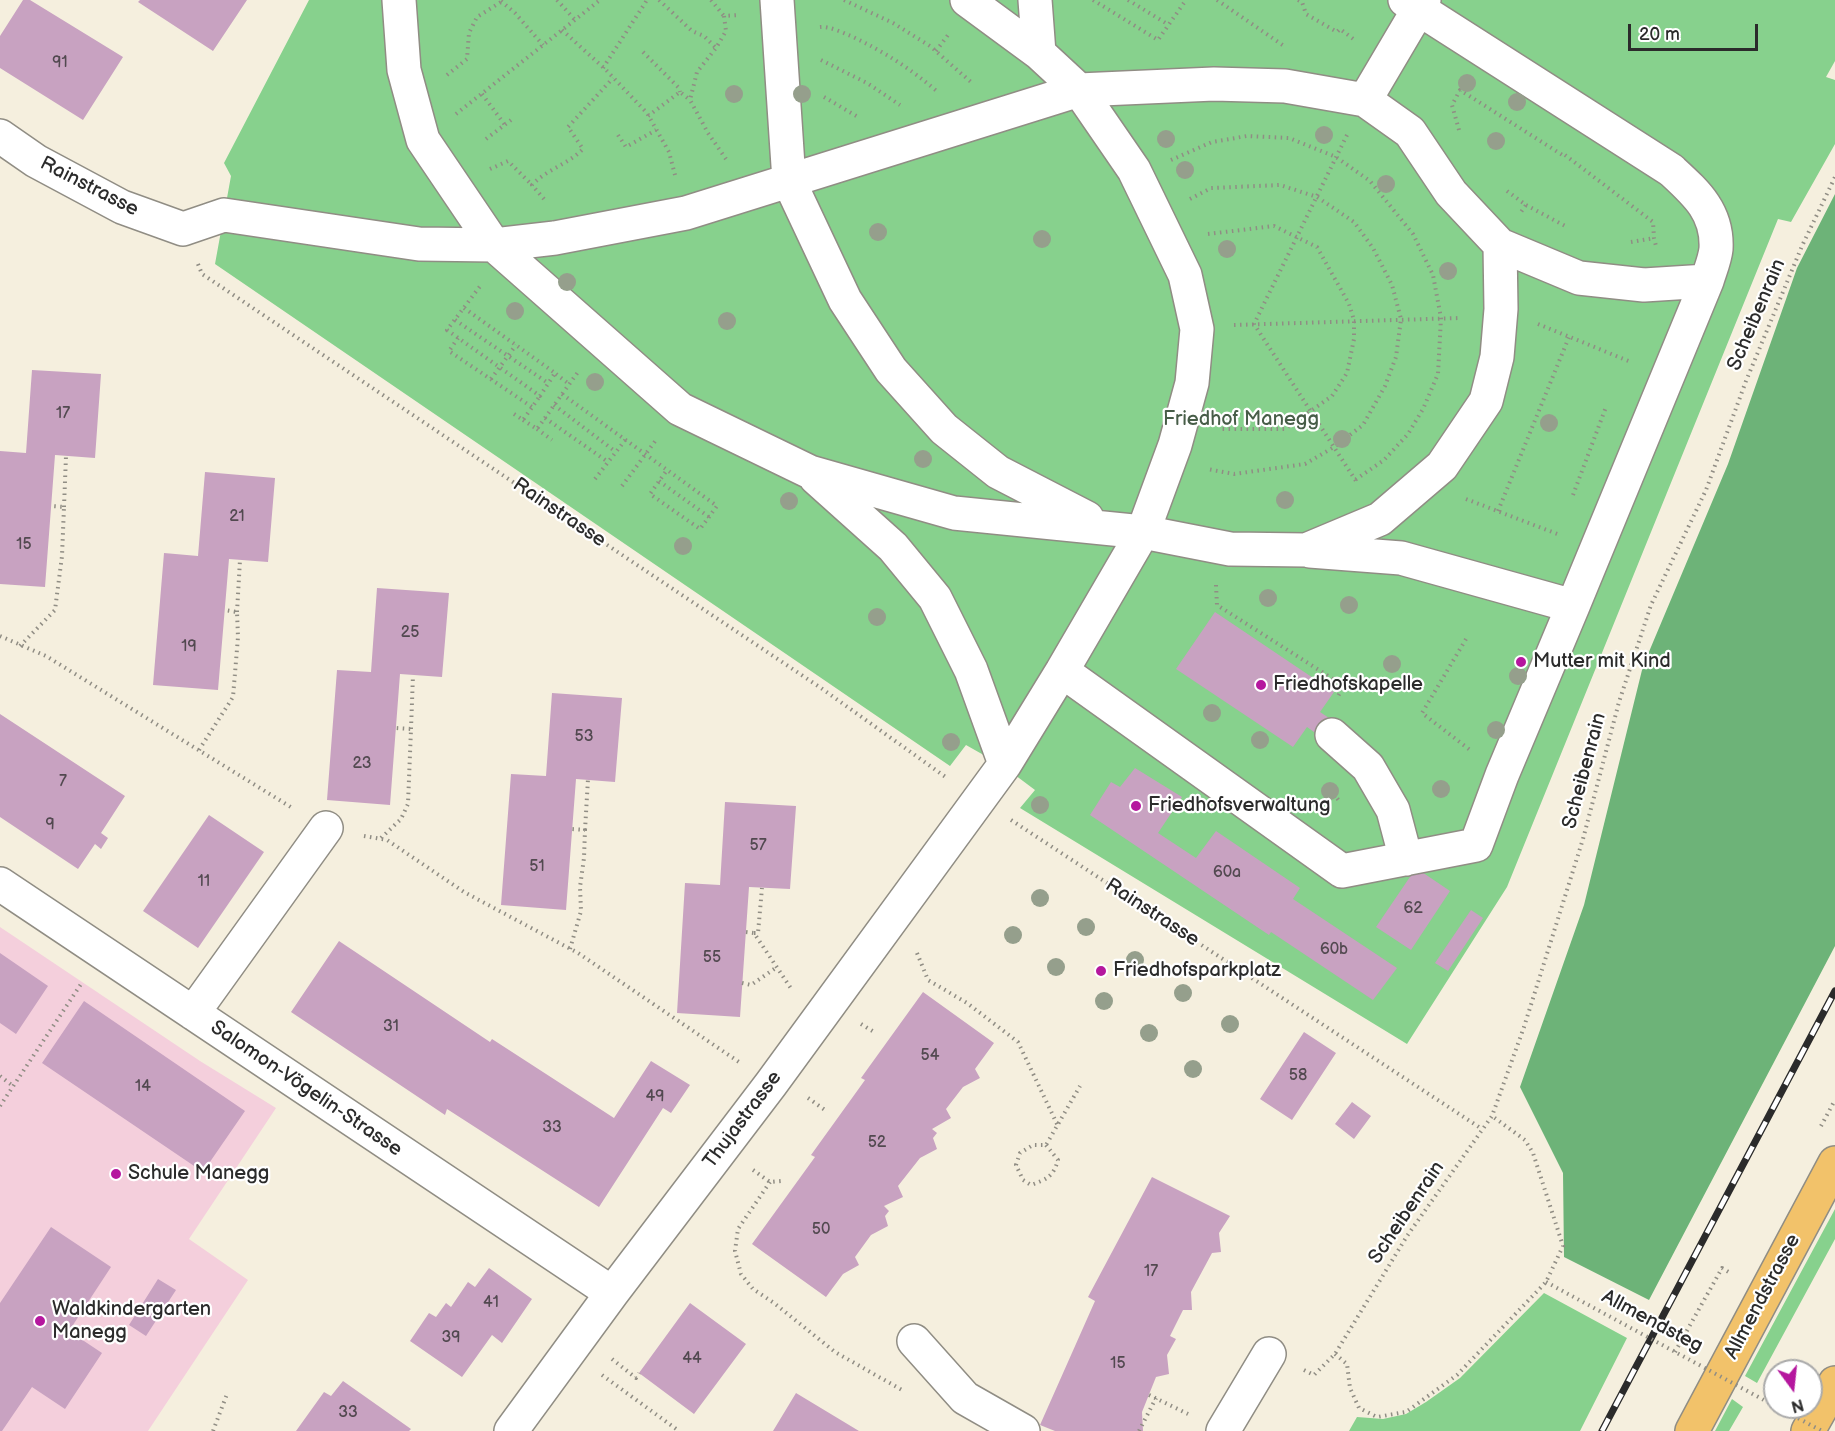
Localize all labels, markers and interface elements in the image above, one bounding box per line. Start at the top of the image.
scale bar [1631,12,1762,50]
text: 20 m [1639,24,1680,45]
house number: 91 [52,53,68,73]
street label: Rainstrasse [36,152,142,222]
street label: Scheibenrain [1723,256,1791,374]
house number: 17 [56,404,70,424]
park label: Friedhof Manegg [1163,408,1319,432]
street label: Rainstrasse [508,473,610,553]
house number: 21 [229,507,245,527]
house number: 15 [16,535,32,555]
house number: 25 [401,623,419,643]
house number: 19 [181,637,197,657]
place label: Mutter mit Kind [1533,650,1671,674]
marker: Mutter mit Kind [1514,655,1528,669]
place label: Friedhofskapelle [1273,673,1423,697]
marker: Friedhofskapelle [1254,678,1268,692]
street label: Scheibenrain [1558,710,1612,832]
house number: 53 [574,727,594,747]
house number: 23 [353,754,371,774]
house number: 7 [59,772,67,792]
place label: Friedhofsverwaltung [1148,794,1331,818]
marker: Friedhofsverwaltung [1129,799,1143,813]
house number: 9 [45,815,55,835]
house number: 57 [749,836,767,856]
house number: 51 [529,857,545,877]
house number: 60a [1213,863,1241,883]
house number: 11 [198,872,210,892]
street label: Rainstrasse [1100,874,1204,952]
house number: 62 [1403,899,1423,919]
house number: 60b [1320,940,1348,960]
house number: 55 [703,948,721,968]
place label: Friedhofsparkplatz [1113,959,1281,983]
marker: Friedhofsparkplatz [1094,964,1108,978]
street label: Salomon-Vögelin-Strasse [206,1016,406,1162]
house number: 31 [383,1017,399,1037]
house number: 54 [921,1046,939,1066]
house number: 58 [1289,1066,1307,1086]
street label: Thujastrasse [699,1067,787,1173]
house number: 14 [135,1077,151,1097]
house number: 49 [645,1087,665,1107]
house number: 33 [542,1118,562,1138]
house number: 52 [868,1133,886,1153]
street label: Scheibenrain [1364,1157,1450,1269]
place label: Schule Manegg [128,1162,269,1186]
marker: Schule Manegg [109,1167,123,1181]
house number: 50 [812,1220,830,1240]
street label: Allmendstrasse [1720,1230,1806,1364]
house number: 17 [1144,1262,1158,1282]
street label: Allmendsteg [1597,1285,1707,1359]
house number: 41 [483,1293,499,1313]
place label: Waldkindergarten Manegg [52,1298,211,1345]
marker: Waldkindergarten Manegg [33,1314,47,1328]
house number: 39 [441,1328,461,1348]
house number: 44 [682,1349,702,1369]
house number: 15 [1110,1354,1126,1374]
north arrow [1763,1359,1823,1419]
text: N [1789,1394,1806,1416]
house number: 33 [338,1403,358,1423]

